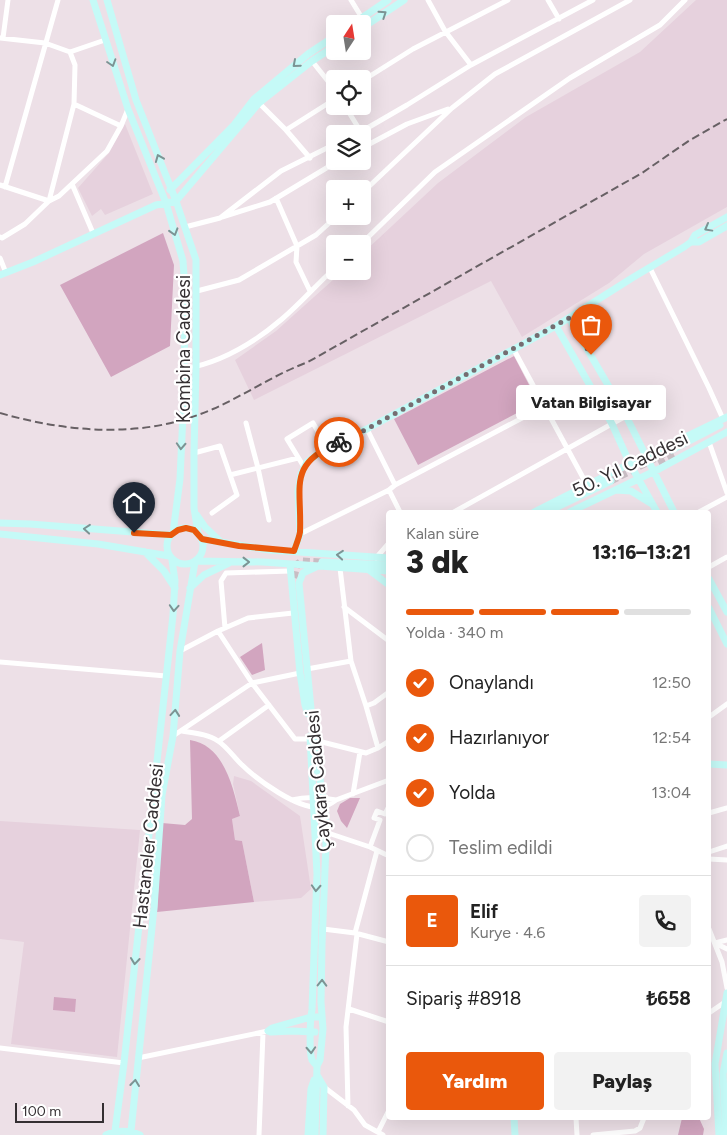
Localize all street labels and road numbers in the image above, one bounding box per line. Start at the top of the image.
street label: Kombina Caddesi [172,275,195,423]
street label: 50. Yıl Caddesi [568,426,692,502]
street label: Çaykara Caddesi [300,709,336,853]
street label: Hastaneler Caddesi [128,762,168,930]

